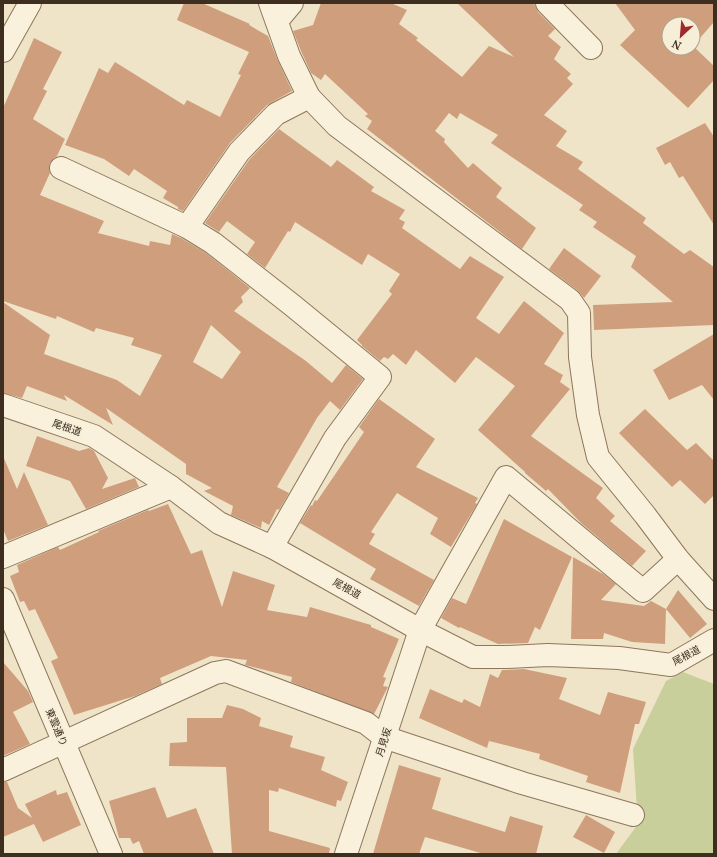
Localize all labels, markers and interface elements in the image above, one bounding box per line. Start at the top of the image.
north arrow [661,16,701,56]
text: N [669,37,684,54]
street label: 尾根道 [51,415,83,439]
street label: 尾根道 [330,575,364,601]
street label: 尾根道 [669,642,703,668]
street label: 東雲通り [43,706,71,748]
street label: 月見坂 [372,726,394,758]

